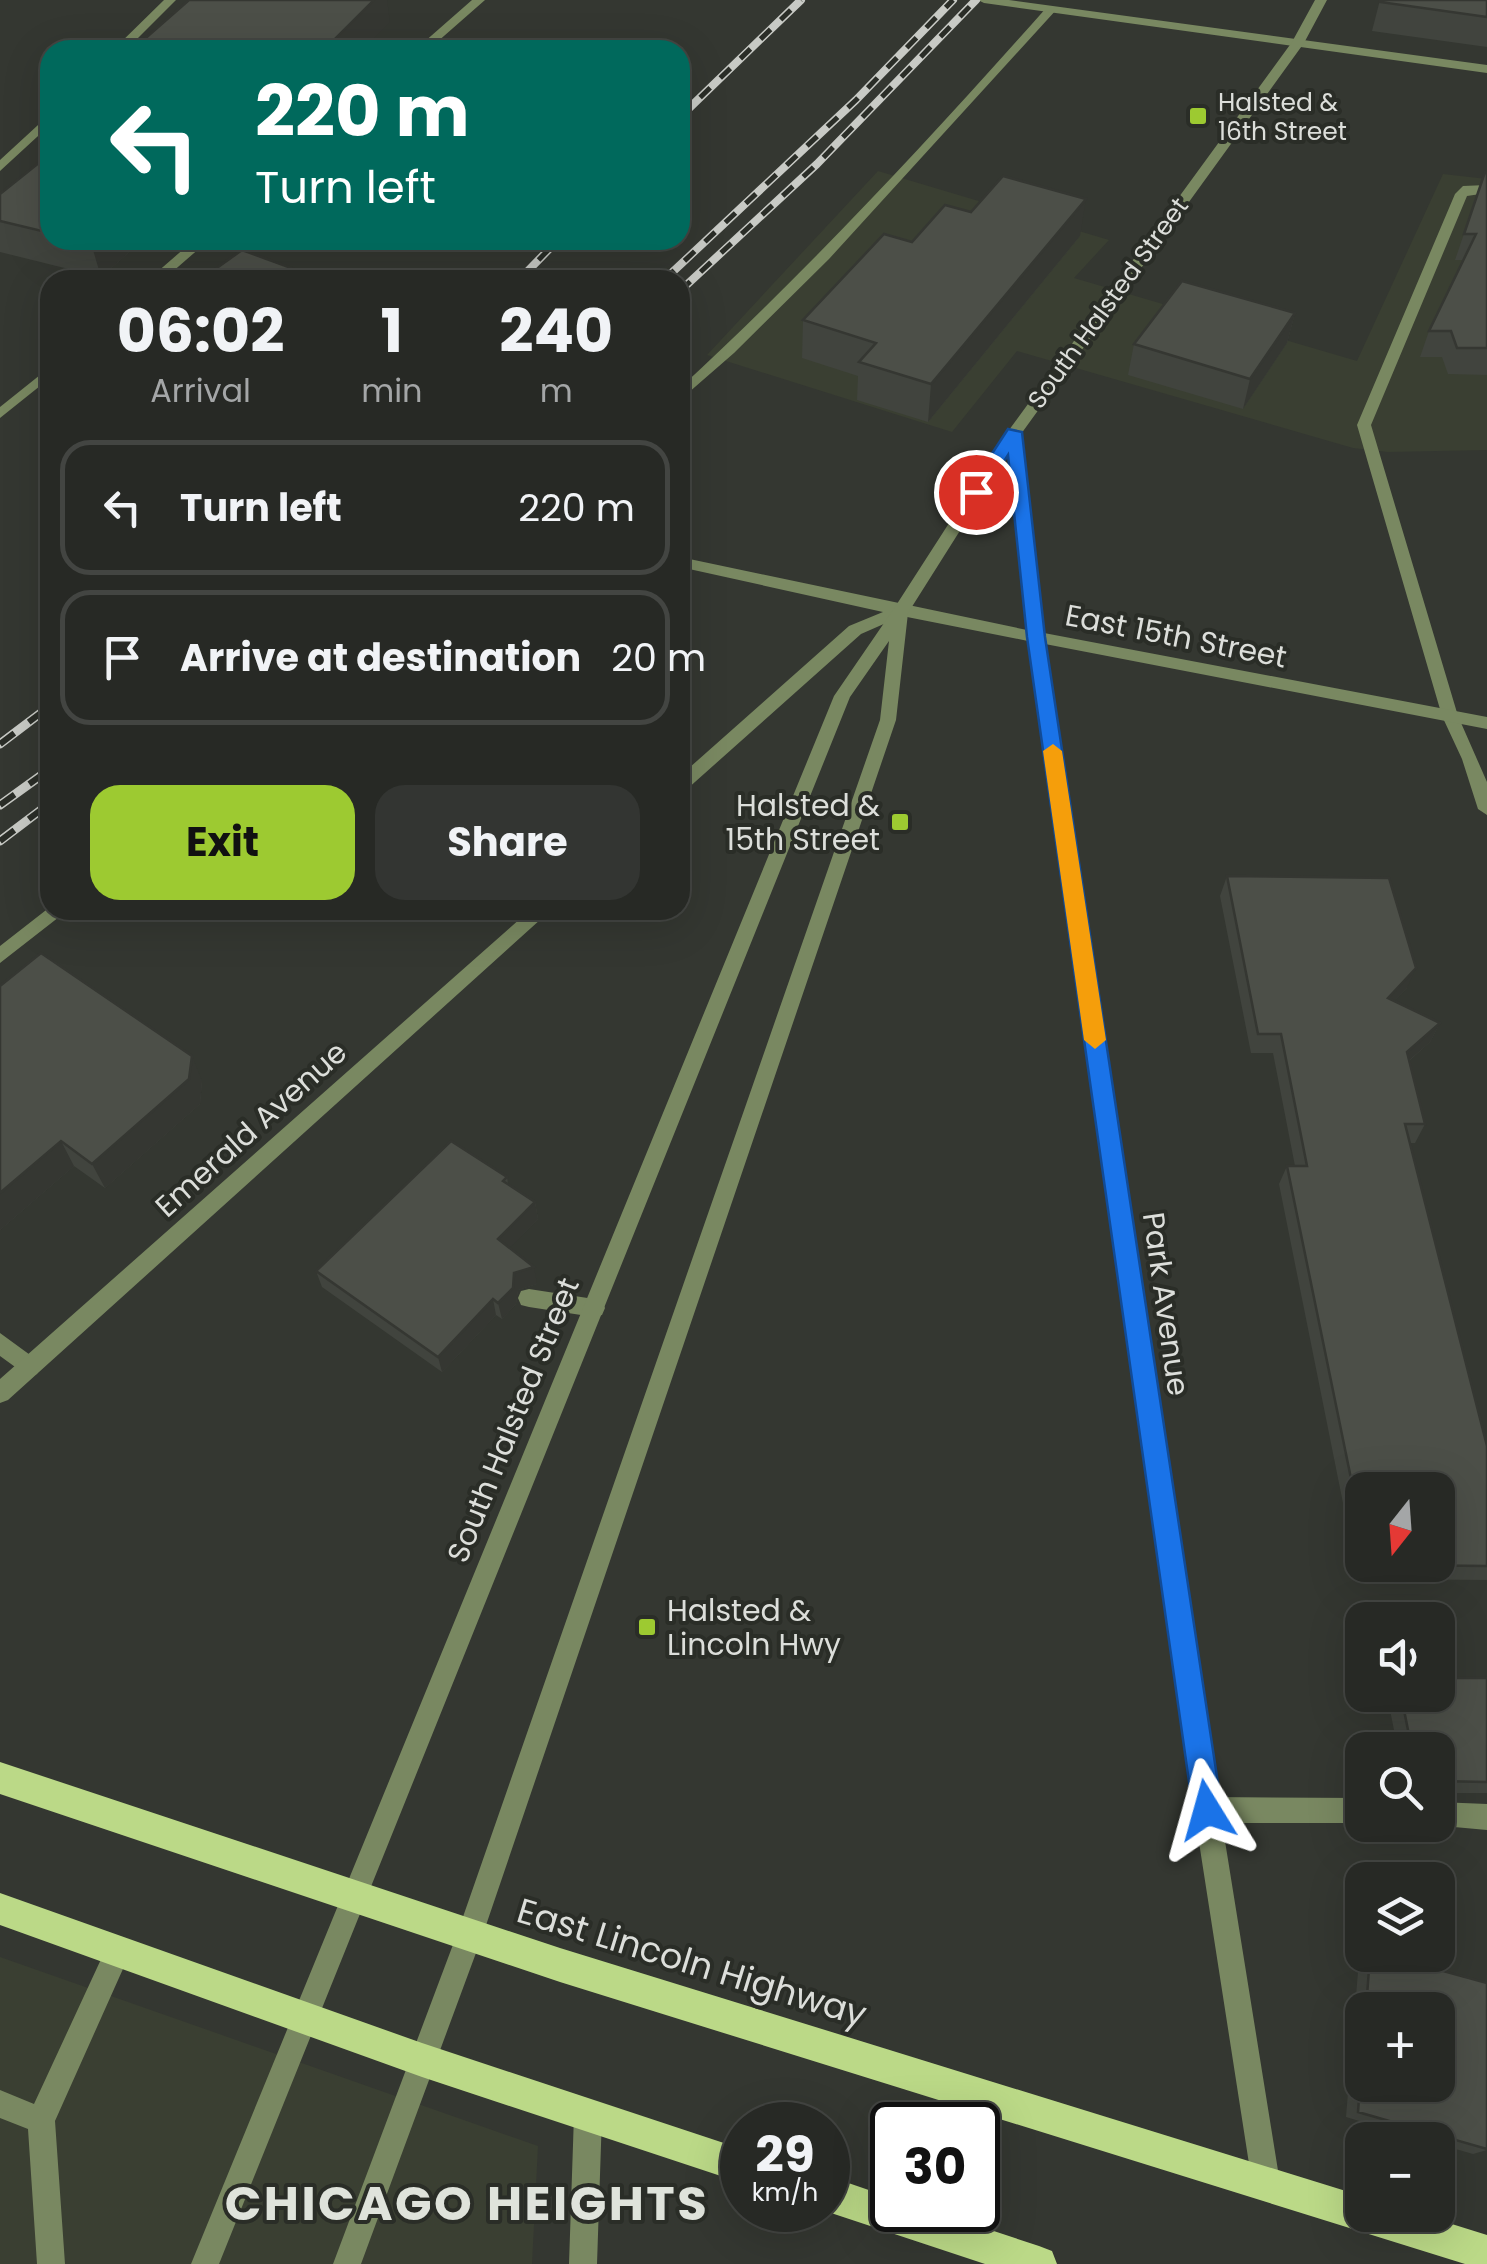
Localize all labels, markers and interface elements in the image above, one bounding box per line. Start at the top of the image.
text: 220 m [255,62,470,161]
icon: left [90,80,220,210]
place label: Halsted & 16th Street [1218,85,1347,149]
marker: Halsted & 16th Street [1187,105,1209,127]
text: Turn left [255,156,436,219]
street label: South Halsted Street [1019,190,1197,416]
text: 06:02 [117,289,284,373]
text: 1 [381,289,403,373]
text: 240 [499,289,613,373]
text: Arrival [150,368,251,413]
text: min [361,368,423,413]
text: m [540,368,573,413]
pin [934,450,1019,535]
icon: arrive [949,465,1004,520]
icon: left [95,480,150,535]
text: Turn left [180,481,342,534]
text: 220 m [518,481,635,534]
street label: East 15th Street [1062,593,1290,679]
icon: arrive [95,630,150,685]
text: Arrive at destination [180,631,581,684]
text: 20 m [611,631,706,684]
place label: Halsted & 15th Street [726,784,880,861]
button: Exit [90,785,355,900]
button: Share [375,785,640,900]
marker: Halsted & 15th Street [889,811,911,833]
street label: Emerald Avenue [146,1031,356,1227]
street label: Park Avenue [1132,1209,1200,1399]
street label: South Halsted Street [436,1271,590,1569]
north arrow [1345,1472,1455,1582]
map controls [1345,1472,1455,2232]
place label: Halsted & Lincoln Hwy [667,1589,841,1666]
button: sound [1345,1602,1455,1712]
marker: Halsted & Lincoln Hwy [636,1616,658,1638]
button: search [1345,1732,1455,1842]
position arrow [1155,1758,1259,1862]
button: layers [1345,1862,1455,1972]
street label: East Lincoln Highway [511,1885,873,2039]
button: + [1345,1992,1455,2102]
speed limit sign: 30 [870,2102,1000,2232]
text: 29 [755,2119,815,2190]
button: − [1345,2122,1455,2232]
district label: CHICAGO HEIGHTS [225,2170,709,2237]
text: km/h [752,2175,818,2210]

